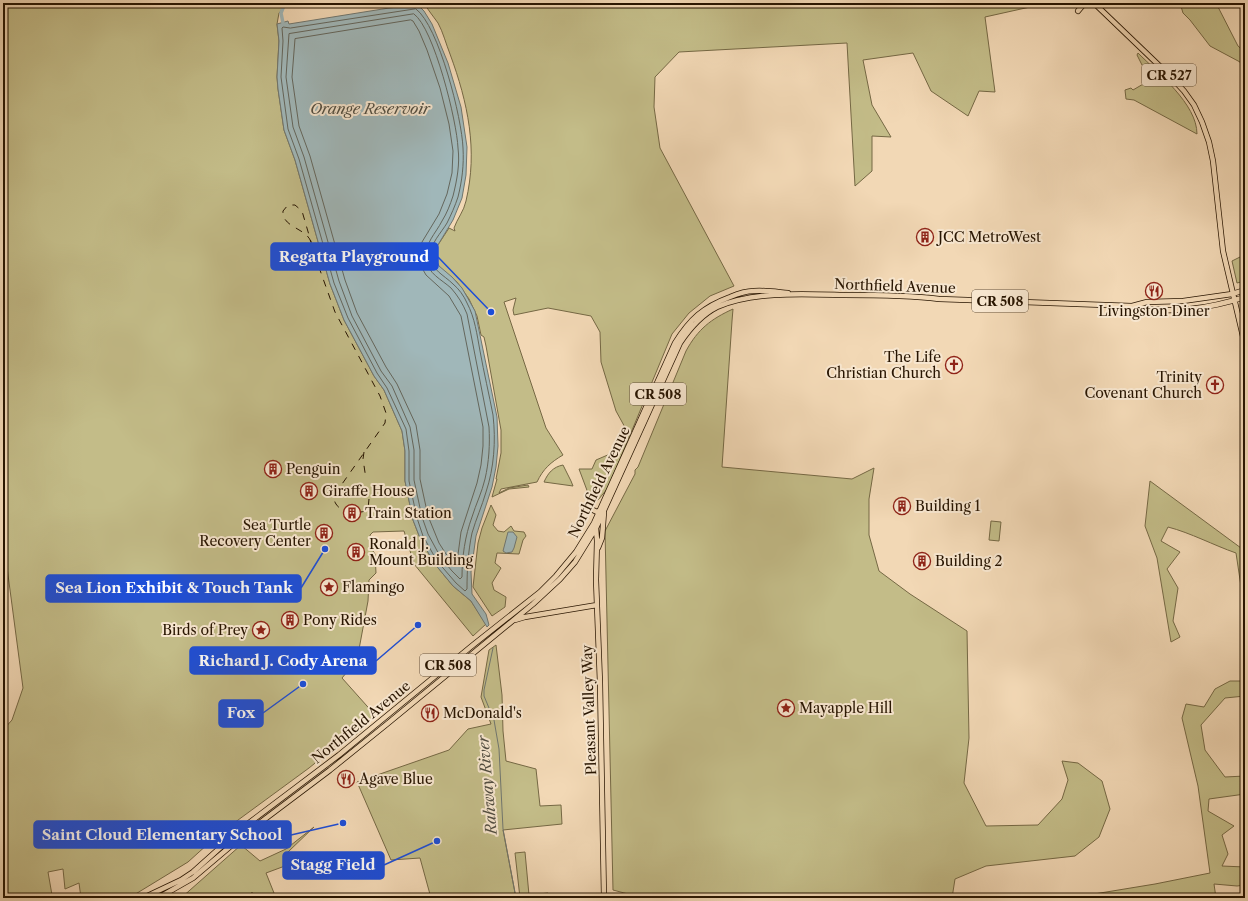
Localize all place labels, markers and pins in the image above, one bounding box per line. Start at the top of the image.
building icon: JCC MetroWest [915,227,935,247]
place label: JCC MetroWest [936,228,1041,246]
callout: Regatta Playground [271,243,438,270]
restaurant icon: Livingston Diner [1144,281,1164,301]
place label: Livingston Diner [1098,302,1210,320]
place label: The Life Christian Church [826,348,941,382]
church icon: The Life Christian Church [944,355,964,375]
place label: Trinity Covenant Church [1084,368,1202,402]
church icon: Trinity Covenant Church [1205,375,1225,395]
building icon: Penguin [263,459,283,479]
place label: Penguin [286,460,341,478]
building icon: Giraffe House [299,481,319,501]
place label: Giraffe House [322,482,415,500]
building icon: Building 1 [892,496,912,516]
place label: Building 1 [915,497,980,515]
building icon: Train Station [342,503,362,523]
place label: Train Station [365,504,452,522]
place label: Sea Turtle Recovery Center [199,516,311,550]
building icon: Sea Turtle Recovery Center [314,523,334,543]
place label: Ronald J. Mount Building [369,535,474,569]
building icon: Ronald J. Mount Building [346,542,366,562]
building icon: Building 2 [912,551,932,571]
place label: Building 2 [935,552,1003,570]
callout: Sea Lion Exhibit & Touch Tank [46,575,301,602]
place icon: Flamingo [319,577,339,597]
place label: Flamingo [342,578,405,596]
building icon: Pony Rides [280,610,300,630]
place label: Pony Rides [303,611,377,629]
place icon: Birds of Prey [251,620,271,640]
place label: Birds of Prey [162,621,248,639]
callout: Richard J. Cody Arena [190,647,376,674]
place icon: Mayapple Hill [776,698,796,718]
place label: Mayapple Hill [799,699,892,717]
callout: Fox [219,700,263,727]
restaurant icon: McDonald's [420,703,440,723]
place label: McDonald's [443,704,522,722]
restaurant icon: Agave Blue [336,769,356,789]
place label: Agave Blue [358,770,433,788]
callout: Saint Cloud Elementary School [34,821,291,848]
callout: Stagg Field [283,852,384,879]

